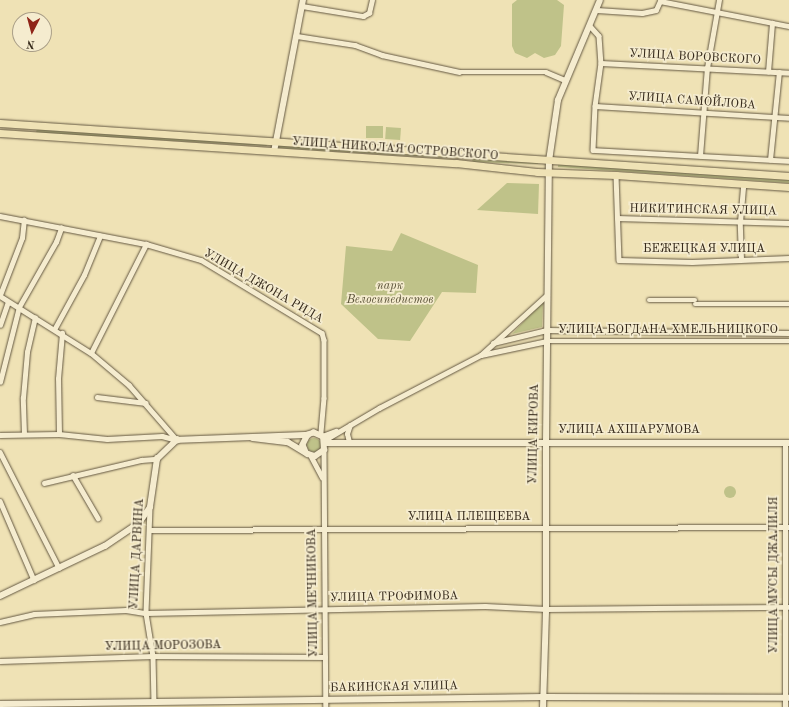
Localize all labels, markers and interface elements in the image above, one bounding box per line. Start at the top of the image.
north arrow [12,12,52,52]
text: N [26,38,36,49]
street label: УЛИЦА ВОРОВСКОГО [629,47,761,69]
street label: УЛИЦА САМОЙЛОВА [628,90,756,114]
street label: УЛИЦА НИКОЛАЯ ОСТРОВСКОГО [291,136,499,164]
street label: НИКИТИНСКАЯ УЛИЦА [629,203,777,219]
street label: БЕЖЕЦКАЯ УЛИЦА [643,243,765,257]
street label: УЛИЦА ДЖОНА РИДА [201,247,325,327]
park label: парк Велосипедистов [347,280,433,308]
street label: УЛИЦА БОГДАНА ХМЕЛЬНИЦКОГО [558,324,778,338]
street label: УЛИЦА КИРОВА [527,384,543,484]
street label: УЛИЦА АХШАРУМОВА [558,424,700,438]
street label: УЛИЦА МУСЫ ДЖАЛИЛЯ [768,496,782,654]
street label: УЛИЦА ДАРВИНА [128,498,148,610]
street label: УЛИЦА ПЛЕЩЕЕВА [408,511,530,525]
street label: УЛИЦА МЕЧНИКОВА [306,528,322,658]
street label: УЛИЦА ТРОФИМОВА [329,590,459,606]
street label: УЛИЦА МОРОЗОВА [104,639,222,655]
street label: БАКИНСКАЯ УЛИЦА [330,680,458,696]

